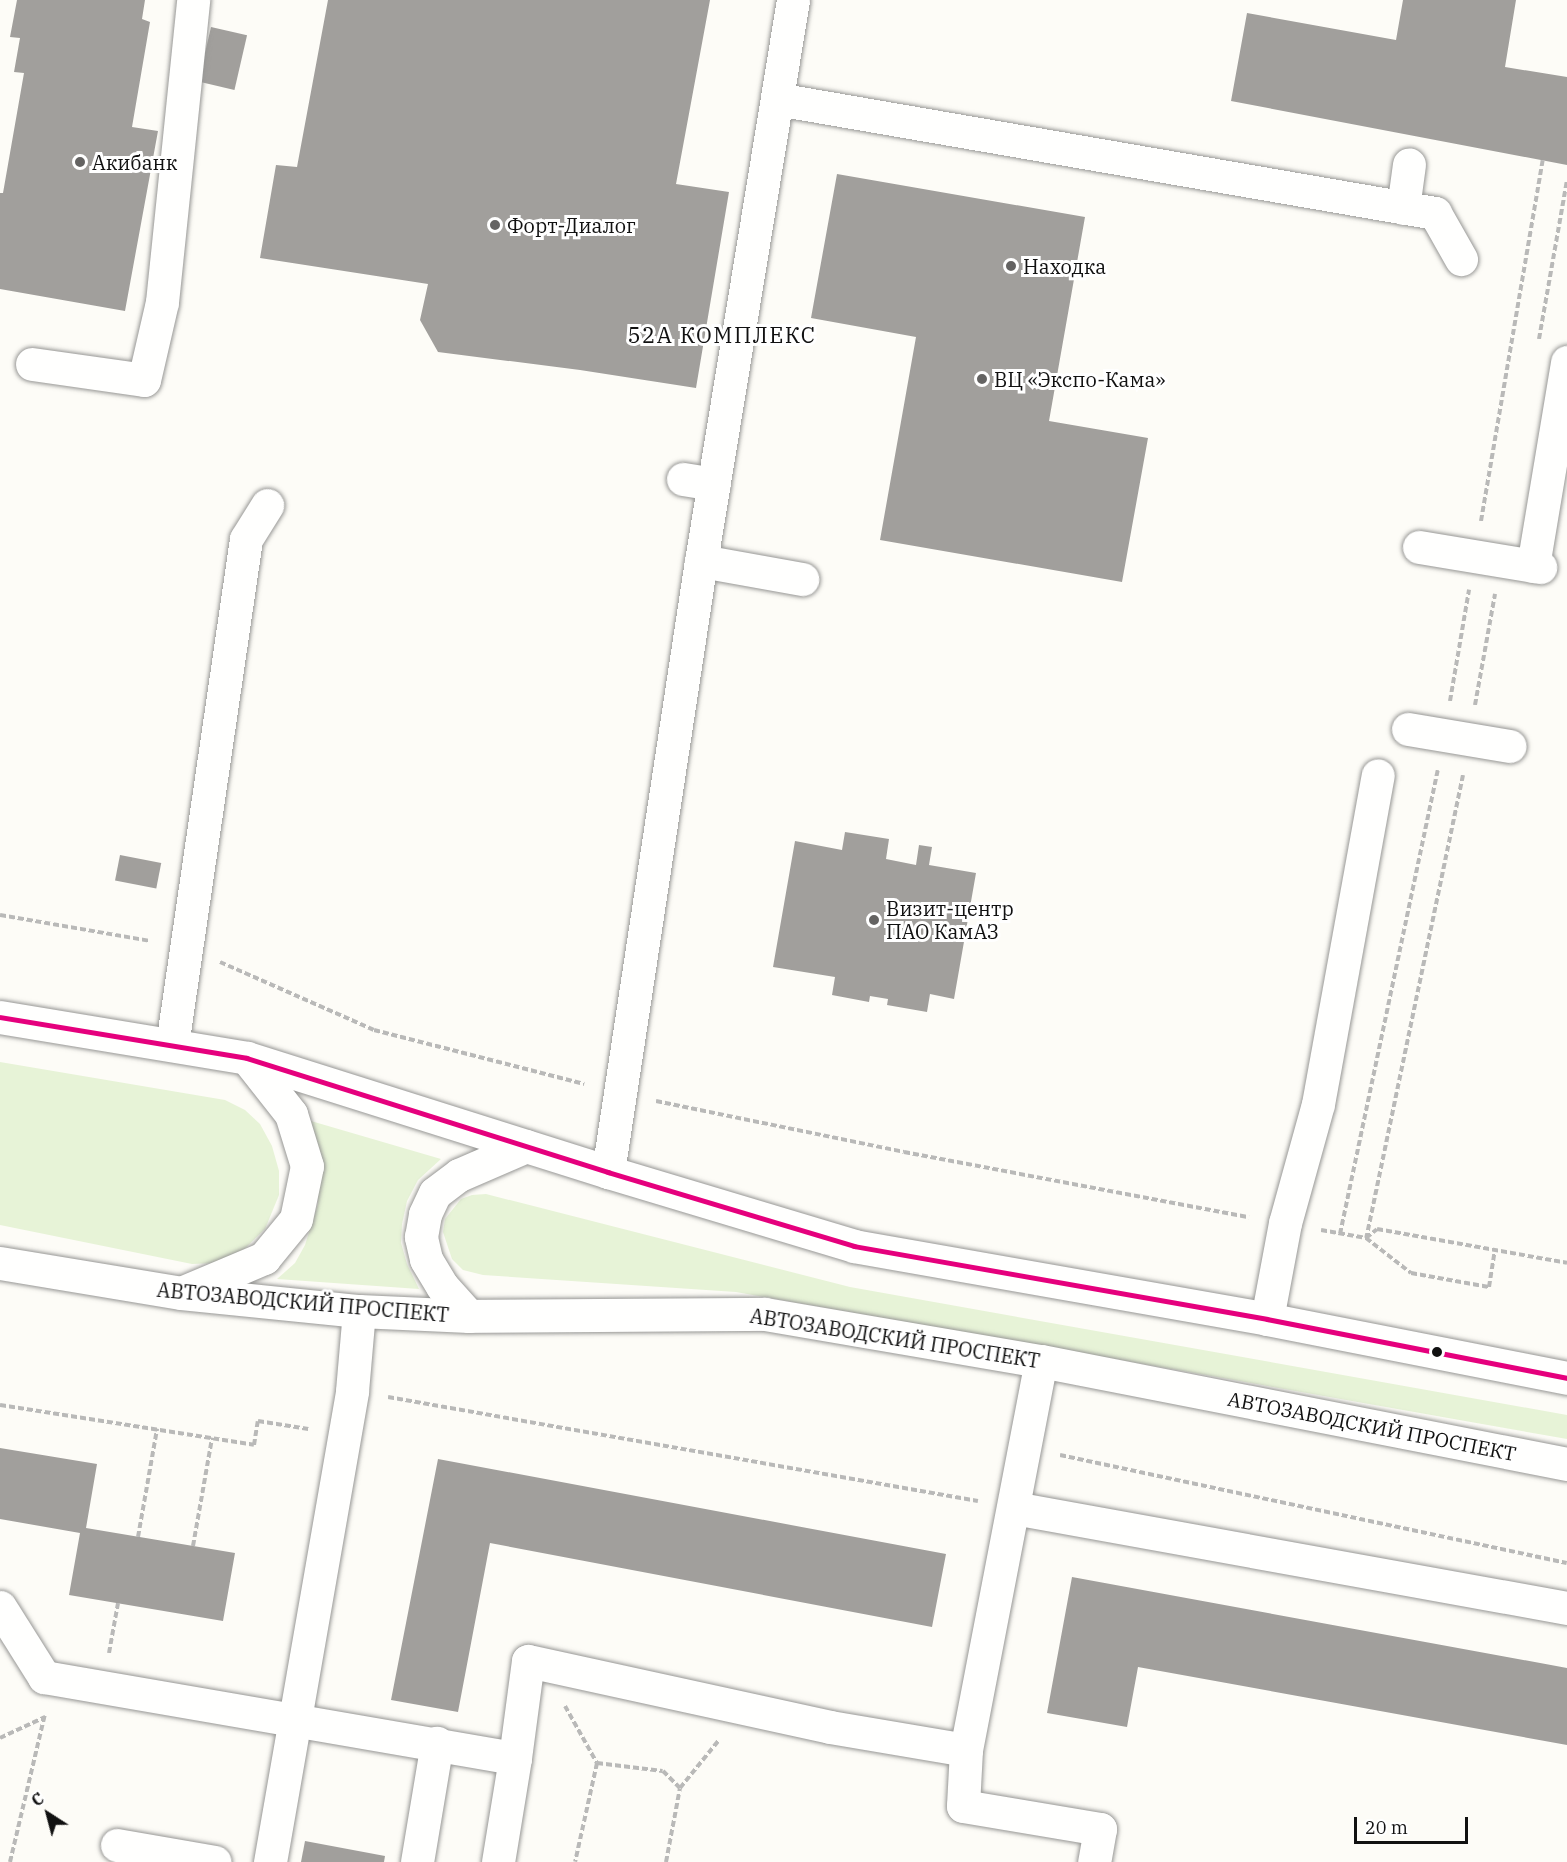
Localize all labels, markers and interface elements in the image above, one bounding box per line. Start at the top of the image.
place label: Акибанк [92,150,177,174]
marker: Акибанк [73,155,87,169]
place label: Форт-Диалог [507,213,636,237]
marker: Форт-Диалог [488,218,502,232]
place label: Находка [1023,254,1106,278]
marker: Находка [1004,259,1018,273]
district label: 52А КОМПЛЕКС [627,322,817,348]
place label: ВЦ «Экспо-Кама» [994,367,1165,391]
marker: ВЦ «Экспо-Кама» [975,372,989,386]
place label: Визит-центр ПАО КамАЗ [886,897,1014,944]
marker: Визит-центр ПАО КамАЗ [867,913,881,927]
street label: АВТОЗАВОДСКИЙ ПРОСПЕКТ [156,1277,450,1327]
street label: АВТОЗАВОДСКИЙ ПРОСПЕКТ [748,1303,1042,1373]
unlabelled marker [1431,1346,1443,1358]
street label: АВТОЗАВОДСКИЙ ПРОСПЕКТ [1226,1386,1518,1466]
north arrow [18,1784,78,1844]
text: С [27,1788,48,1811]
scale bar [1357,1805,1471,1843]
text: 20 m [1365,1816,1408,1839]

